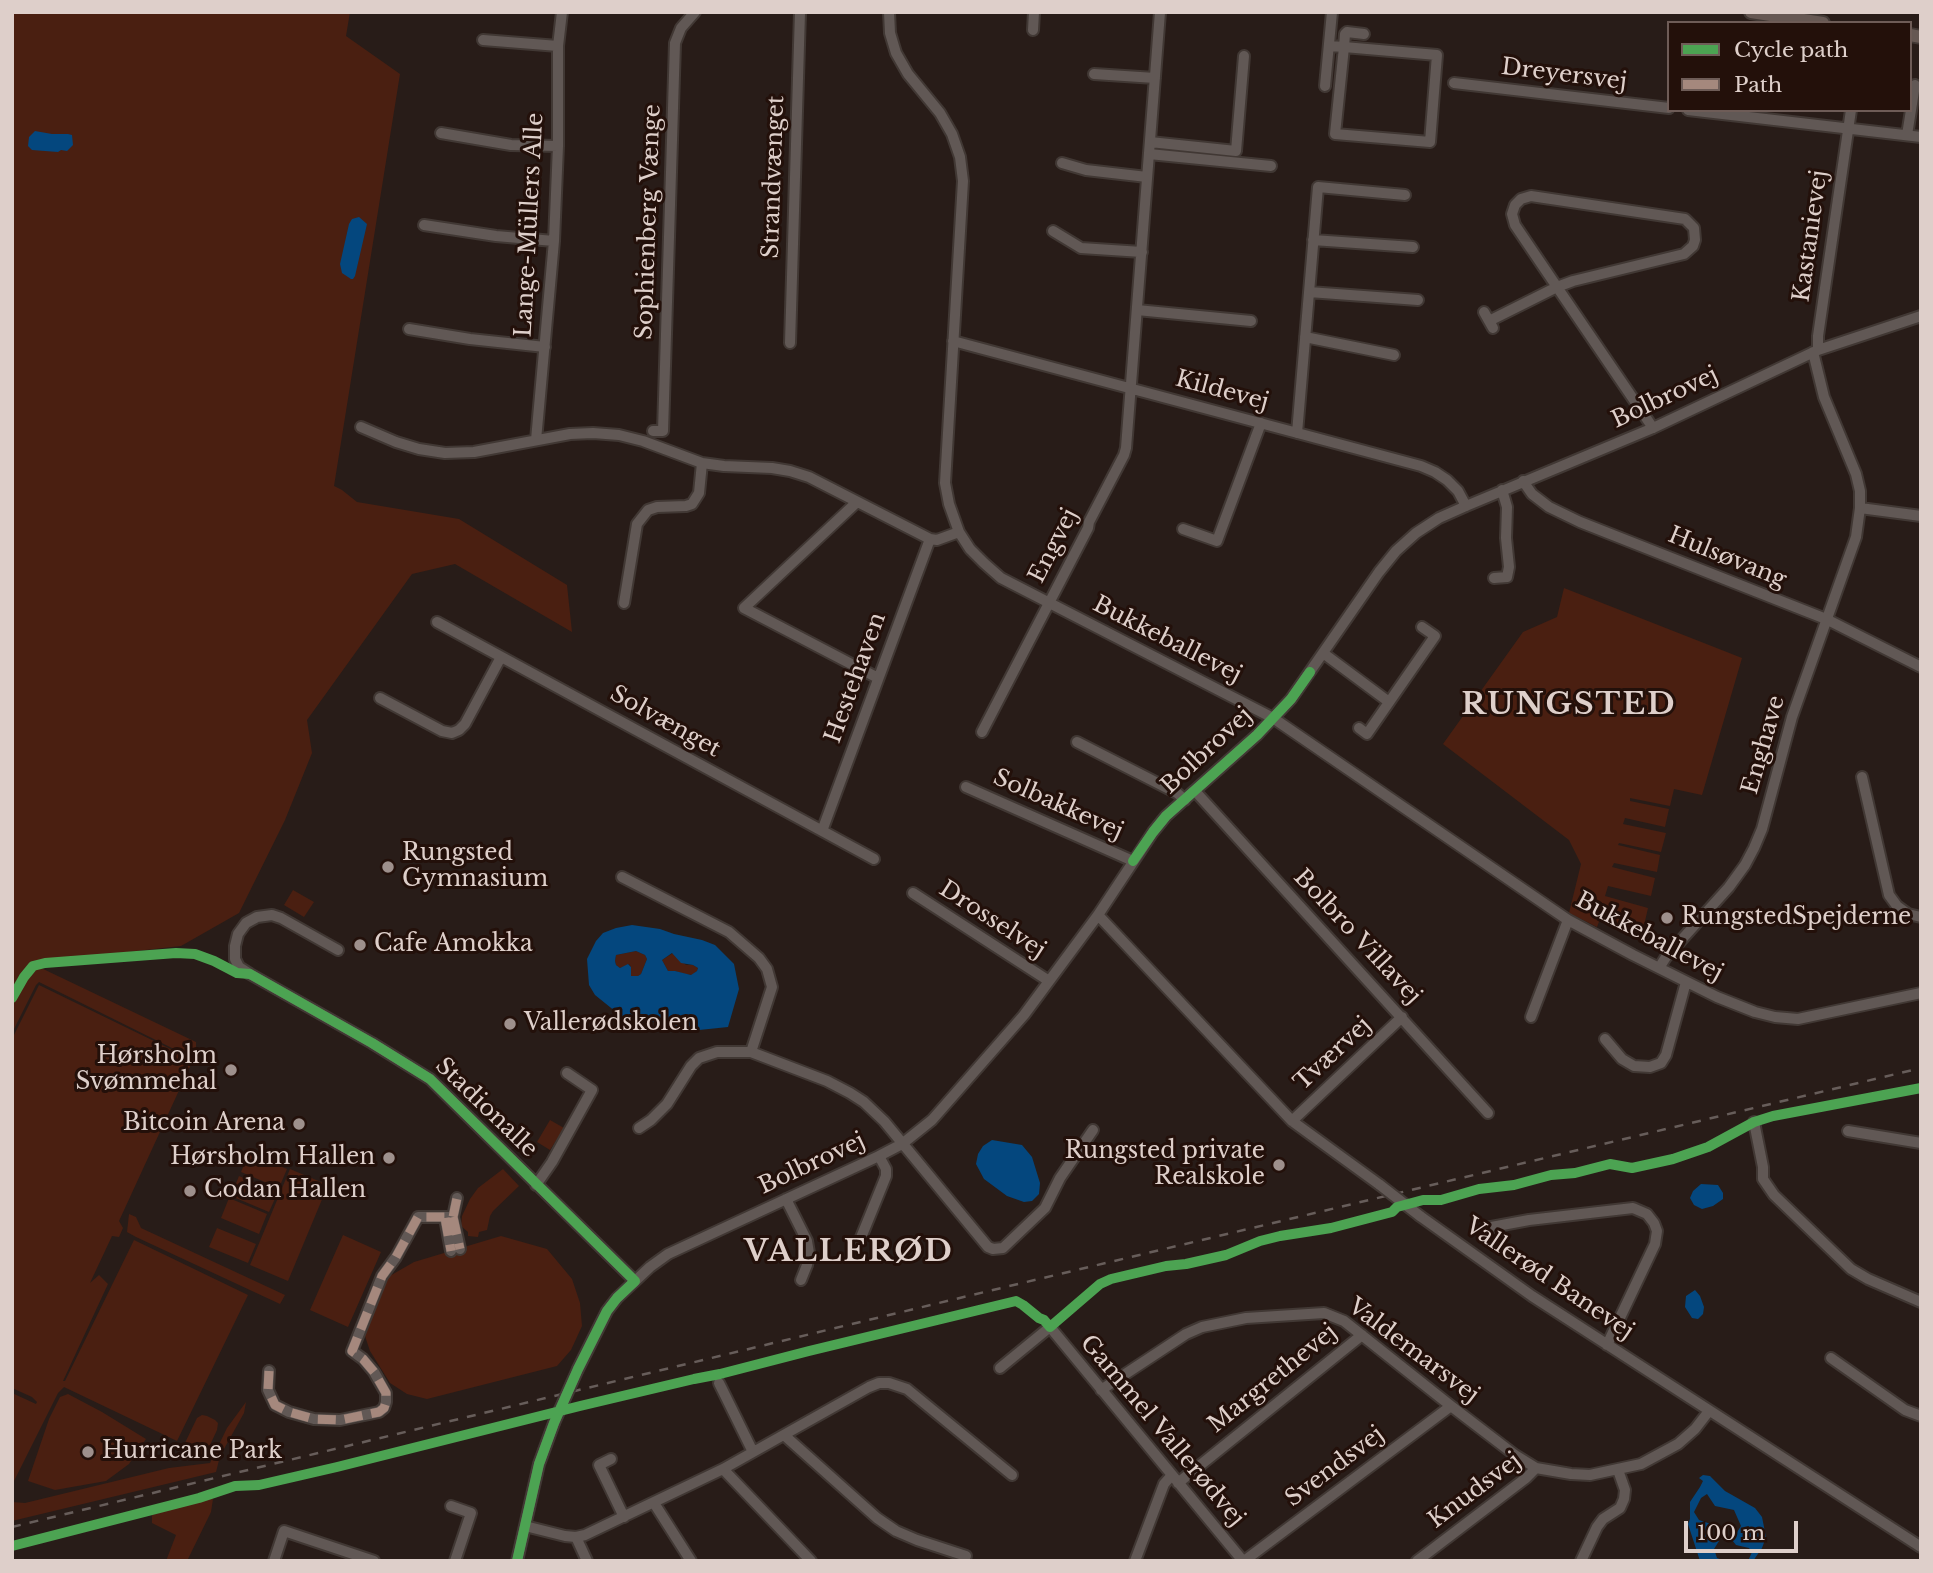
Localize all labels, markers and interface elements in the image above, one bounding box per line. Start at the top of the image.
legend [1667,21,1912,112]
text: Cycle path [1734,37,1848,63]
street label: Dreyersvej [1500,54,1628,96]
text: Path [1734,72,1782,98]
street label: Strandvænget [757,95,791,259]
street label: Sophienberg Vænge [631,104,667,340]
street label: Lange-Müllers Alle [510,112,550,338]
street label: Kastanievej [1788,168,1834,304]
street label: Bolbrovej [1607,361,1723,435]
street label: Kildevej [1172,365,1272,417]
street label: Engvej [1024,504,1084,588]
street label: Hulsøvang [1664,522,1790,594]
street label: Bukkeballevej [1088,591,1246,689]
street label: Hestehaven [820,609,892,747]
street label: Solvænget [605,680,725,764]
district label: RUNGSTED [1462,688,1676,724]
street label: Enghave [1737,693,1791,797]
street label: Bolbrovej [1156,702,1258,800]
street label: Solbakkevej [989,764,1127,846]
place label: Rungsted Gymnasium [402,840,548,894]
marker: Rungsted Gymnasium [380,859,396,875]
street label: Bolbro Villavej [1288,864,1426,1010]
street label: Drosselvej [934,875,1050,965]
street label: Bukkeballevej [1571,887,1727,987]
place label: RungstedSpejderne [1681,904,1911,932]
marker: RungstedSpejderne [1659,910,1675,926]
place label: Cafe Amokka [374,931,533,959]
marker: Cafe Amokka [352,937,368,953]
place label: Vallerødskolen [524,1010,697,1038]
street label: Tværvej [1289,1012,1377,1096]
marker: Vallerødskolen [502,1016,518,1032]
place label: Hørsholm Svømmehal [75,1043,217,1097]
street label: Stadionalle [429,1052,543,1164]
marker: Hørsholm Svømmehal [223,1062,239,1078]
place label: Bitcoin Arena [123,1110,285,1138]
marker: Bitcoin Arena [291,1116,307,1132]
street label: Bolbrovej [754,1127,870,1201]
place label: Rungsted private Realskole [1065,1138,1265,1192]
place label: Hørsholm Hallen [170,1144,375,1172]
marker: Hørsholm Hallen [381,1150,397,1166]
marker: Rungsted private Realskole [1271,1157,1287,1173]
place label: Codan Hallen [204,1177,366,1205]
marker: Codan Hallen [182,1183,198,1199]
street label: Vallerød Banevej [1459,1212,1639,1346]
district label: VALLERØD [745,1235,953,1271]
street label: Valdemarsvej [1342,1293,1484,1409]
street label: Margrethevej [1203,1319,1343,1439]
street label: Gammel Vallerødvej [1074,1330,1250,1532]
street label: Svendsvej [1280,1421,1390,1513]
place label: Hurricane Park [102,1438,282,1466]
marker: Hurricane Park [80,1444,96,1460]
street label: Knudsvej [1423,1447,1527,1535]
scale bar [1688,1506,1802,1550]
text: 100 m [1697,1520,1765,1546]

